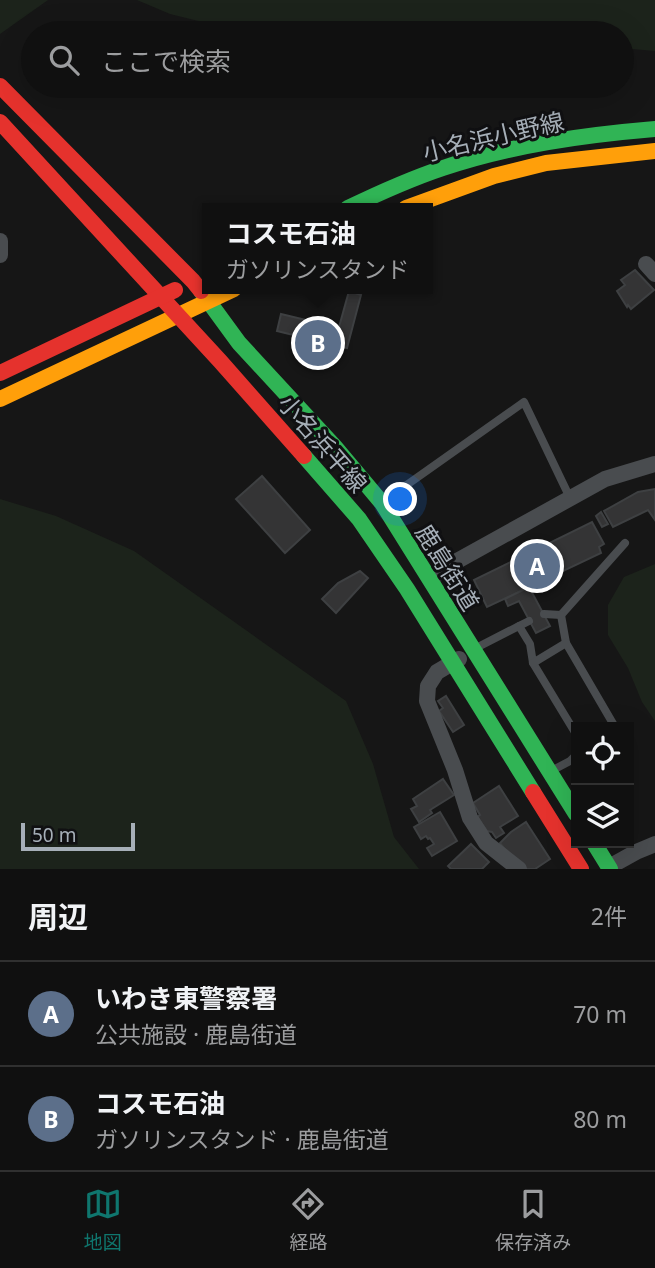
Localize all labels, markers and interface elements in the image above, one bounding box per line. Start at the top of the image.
search box [21,21,634,98]
icon: search [45,41,83,79]
text: ここで検索 [101,43,231,79]
street label: 小名浜小野線 [419,104,567,168]
popup [202,203,433,294]
text: コスモ石油 [226,215,356,251]
text: ガソリンスタンド [226,253,409,285]
pin: B [295,317,341,369]
street label: 小名浜平線 [271,387,375,499]
your location [383,482,417,516]
street label: 鹿島街道 [409,518,487,616]
pin: A [514,540,560,592]
map controls [571,722,634,848]
button: locate [571,722,634,785]
button: layers [571,785,634,848]
scale bar [21,820,135,852]
text: 50 m [32,822,76,848]
text: 周辺 [28,896,88,937]
text: 2件 [591,900,627,932]
text: いわき東警察署 [95,980,277,1016]
text: A [43,998,59,1030]
text: 70 m [573,998,627,1030]
text: 公共施設 · 鹿島街道 [95,1018,297,1050]
text: コスモ石油 [95,1085,225,1121]
text: B [43,1103,59,1135]
text: 80 m [573,1103,627,1135]
text: ガソリンスタンド · 鹿島街道 [95,1123,389,1155]
tab: 地図 [84,1185,122,1255]
tab: 経路 [289,1185,327,1255]
tab: 保存済み [495,1185,571,1255]

